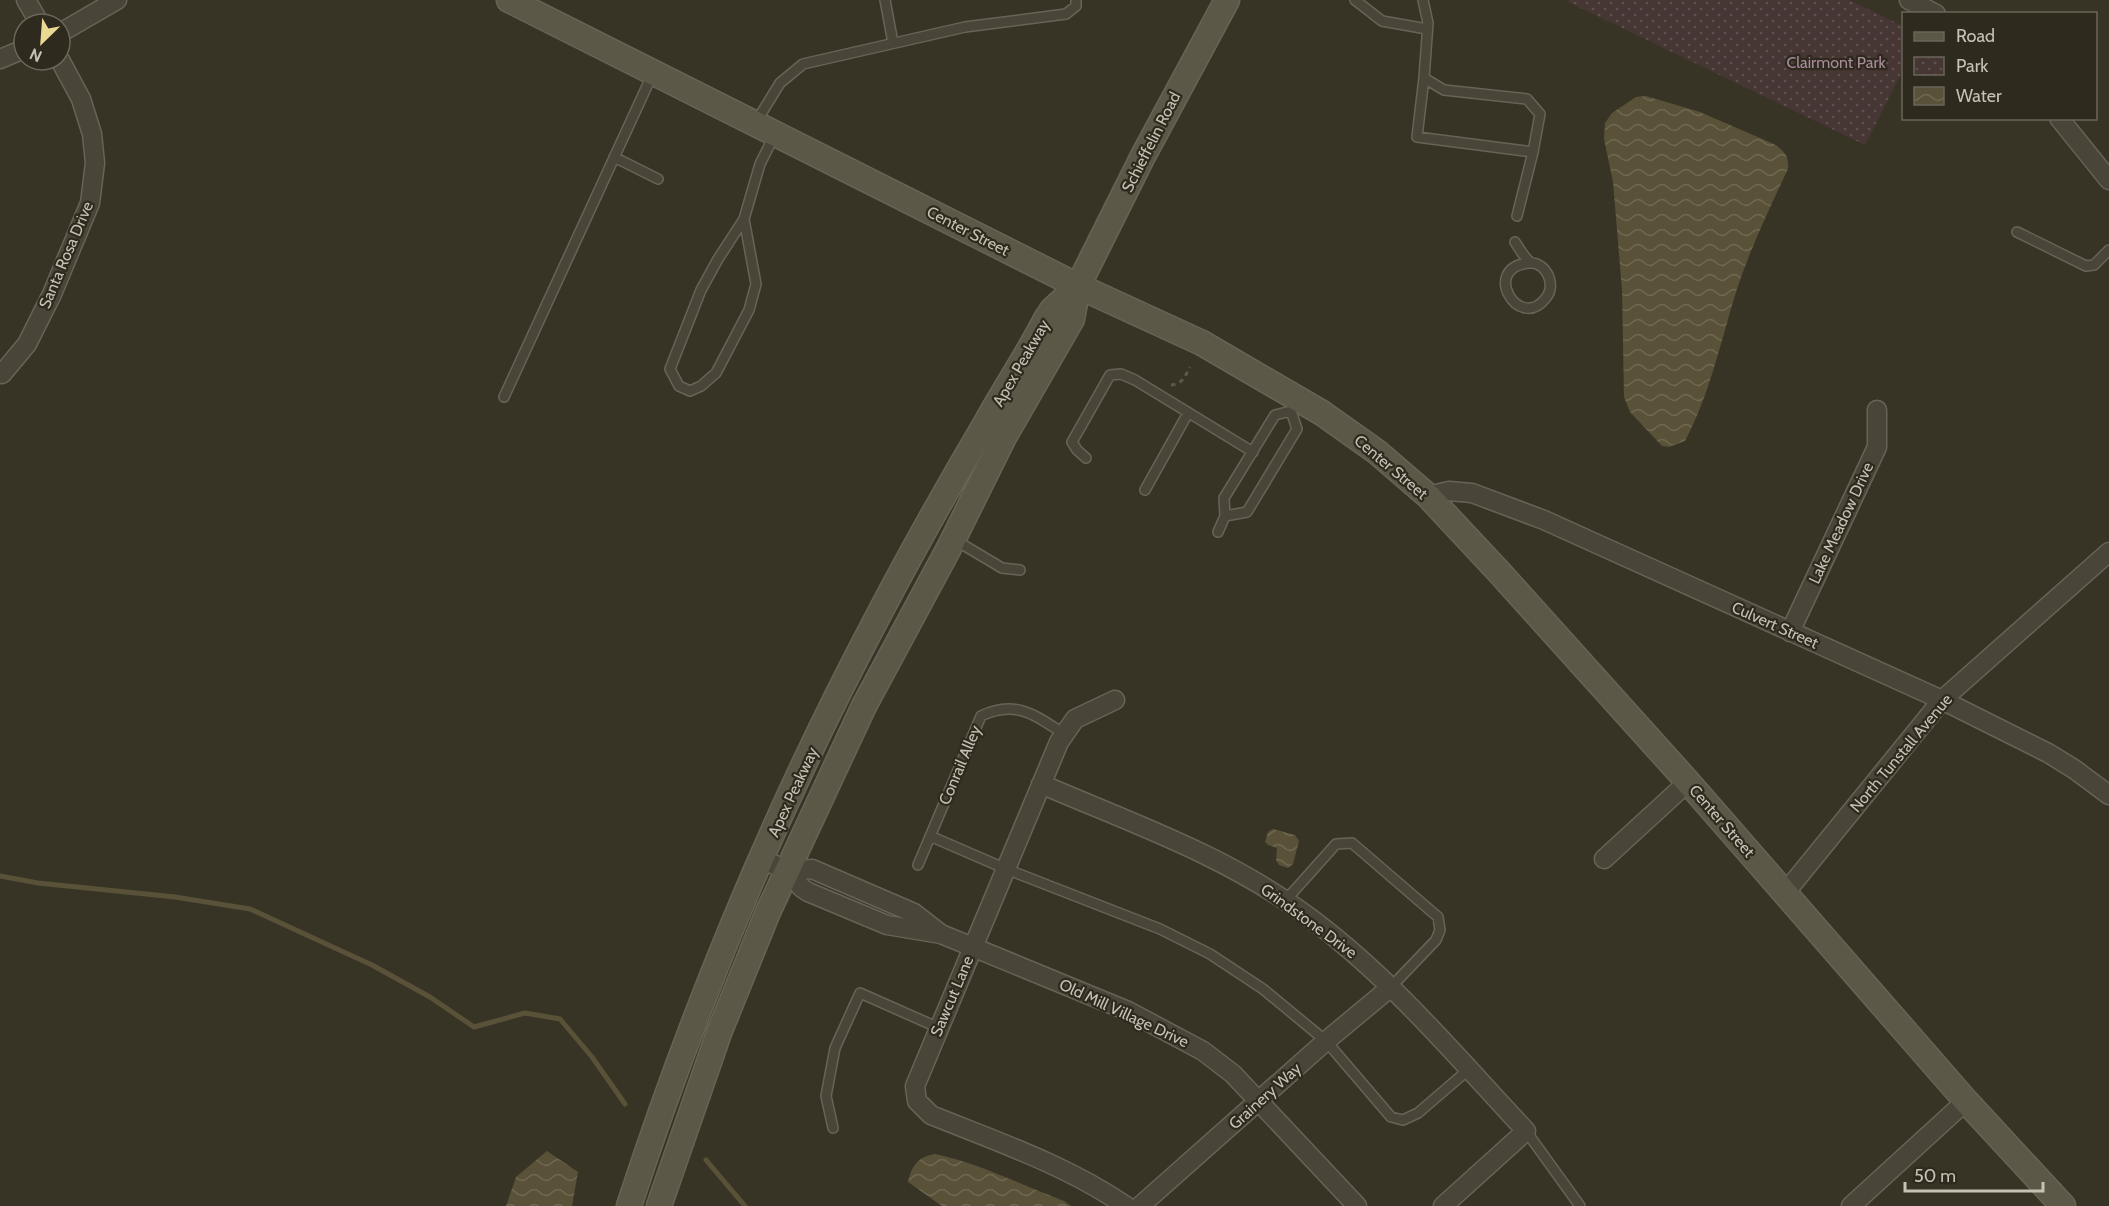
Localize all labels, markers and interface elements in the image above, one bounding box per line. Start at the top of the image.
north arrow [12,12,72,72]
legend [1902,12,2097,120]
text: Road [1956,25,1995,47]
text: N [27,44,45,66]
park label: Clairmont Park [1786,53,1886,72]
text: Park [1956,55,1989,77]
text: Water [1956,85,2002,107]
street label: Schieffelin Road [1118,89,1184,195]
street label: Santa Rosa Drive [35,199,97,311]
street label: Center Street [924,202,1013,260]
street label: Apex Peakway [989,316,1053,410]
street label: Center Street [1350,431,1432,504]
street label: Lake Meadow Drive [1805,459,1877,587]
street label: Culvert Street [1729,597,1822,653]
street label: North Tunstall Avenue [1846,690,1956,816]
street label: Conrail Alley [935,723,985,807]
street label: Apex Peakway [764,744,822,840]
street label: Center Street [1685,781,1759,862]
street label: Grindstone Drive [1257,880,1361,962]
street label: Sawcut Lane [926,953,978,1039]
street label: Old Mill Village Drive [1056,975,1192,1051]
street label: Grainery Way [1225,1059,1305,1133]
scale bar [1905,1155,2043,1193]
text: 50 m [1914,1165,1956,1187]

